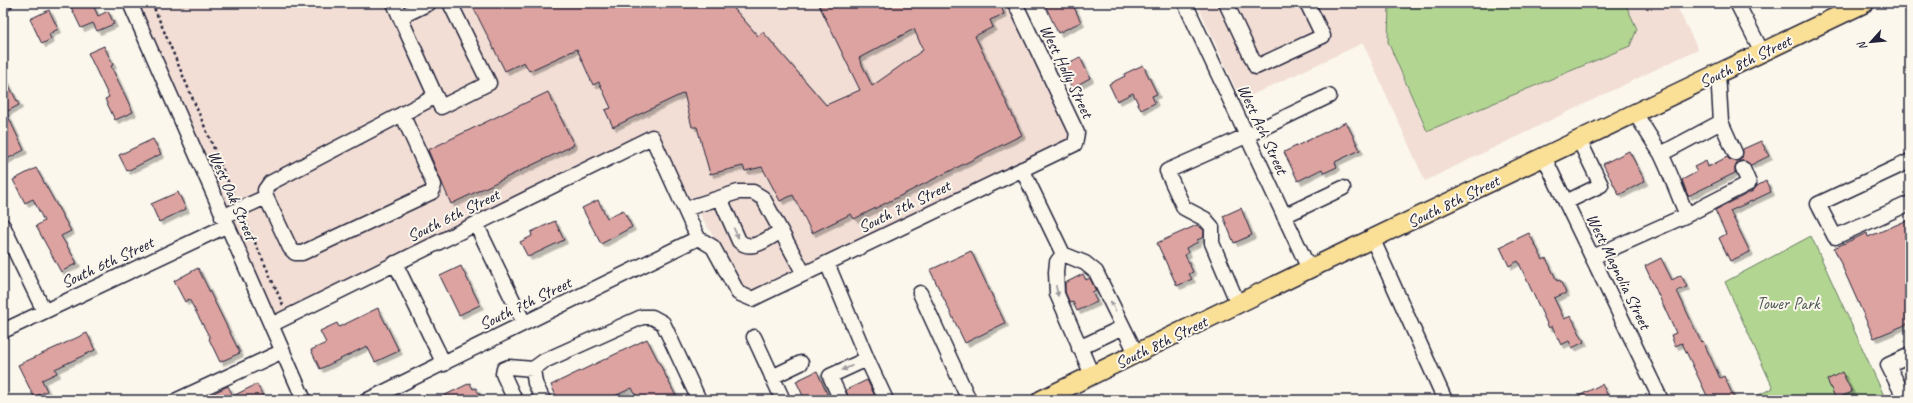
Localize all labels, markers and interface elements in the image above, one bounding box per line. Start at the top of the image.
street label: West Holly Street [1035,21,1099,123]
north arrow [1851,22,1891,62]
street label: South 8th Street [1696,29,1797,93]
text: N [1853,38,1870,53]
street label: West Ash Street [1233,81,1293,180]
street label: West Oak Street [203,147,263,246]
street label: South 8th Street [1404,169,1505,233]
street label: South 7th Street [855,174,956,238]
street label: South 6th Street [404,183,505,247]
street label: West Magnolia Street [1582,210,1657,335]
one-way arrow [733,228,739,239]
street label: South 6th Street [58,231,159,293]
street label: South 7th Street [476,271,577,335]
one-way arrow [1055,285,1061,297]
park label: Tower Park [1756,293,1821,314]
one-way arrow [1110,300,1116,312]
street label: South 8th Street [1112,310,1213,374]
one-way arrow [841,365,853,371]

